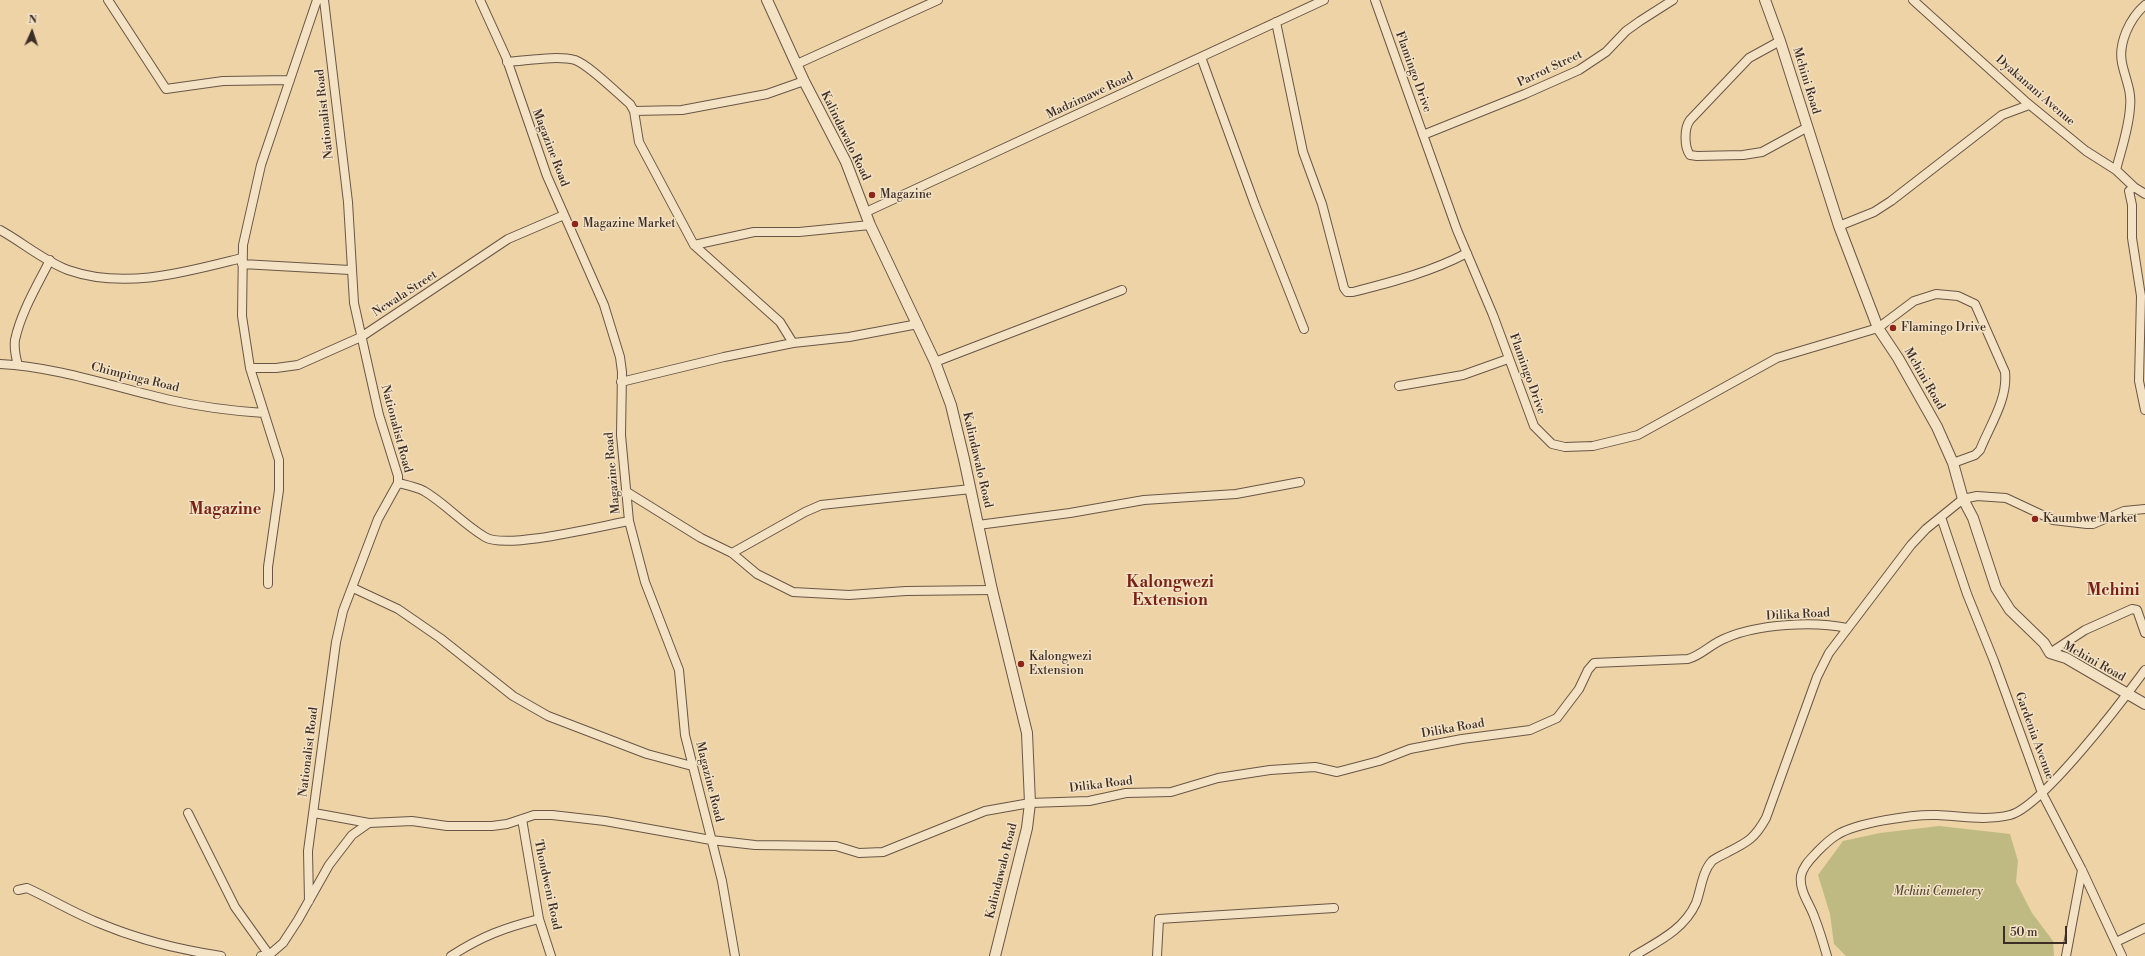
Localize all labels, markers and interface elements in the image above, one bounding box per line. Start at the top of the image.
north arrow [12,12,52,52]
text: N [28,13,37,27]
street label: Flamingo Drive [1392,30,1434,114]
street label: Mchini Road [1789,46,1823,116]
street label: Parrot Street [1515,48,1585,90]
street label: Dyakanani Avenue [1992,53,2078,129]
street label: Nationalist Road [313,68,337,160]
street label: Madzimawe Road [1044,70,1136,122]
street label: Kalindawalo Road [817,89,873,183]
street label: Magazine Road [529,107,571,189]
place label: Magazine [880,188,932,202]
marker: Magazine [867,190,877,200]
place label: Magazine Market [583,217,676,231]
marker: Magazine Market [570,219,580,229]
street label: Ncwala Street [370,268,440,320]
place label: Flamingo Drive [1901,321,1986,335]
marker: Flamingo Drive [1888,323,1898,333]
street label: Flamingo Drive [1506,332,1548,416]
street label: Mchini Road [1900,345,1948,413]
street label: Chimpinga Road [89,360,181,396]
street label: Nationalist Road [377,383,415,475]
street label: Kalindawalo Road [959,411,995,509]
street label: Magazine Road [602,431,624,515]
district label: Magazine [189,500,261,520]
place label: Kaumbwe Market [2043,512,2137,526]
marker: Kaumbwe Market [2030,514,2040,524]
district label: Kalongwezi Extension [1126,573,1214,611]
district label: Mchini [2087,581,2139,601]
street label: Dilika Road [1766,606,1830,624]
street label: Mchini Road [2060,639,2128,685]
place label: Kalongwezi Extension [1029,650,1092,678]
marker: Kalongwezi Extension [1016,659,1026,669]
street label: Gardenia Avenue [2011,690,2057,782]
street label: Nationalist Road [296,706,322,798]
street label: Dilika Road [1420,716,1486,742]
street label: Magazine Road [692,740,726,824]
street label: Dilika Road [1068,774,1134,796]
street label: Kalindawalo Road [983,822,1021,920]
street label: Thondweni Road [530,839,564,931]
park label: Mchini Cemetery [1893,885,1983,899]
scale bar [2005,918,2069,944]
text: 50 m [2010,925,2038,940]

